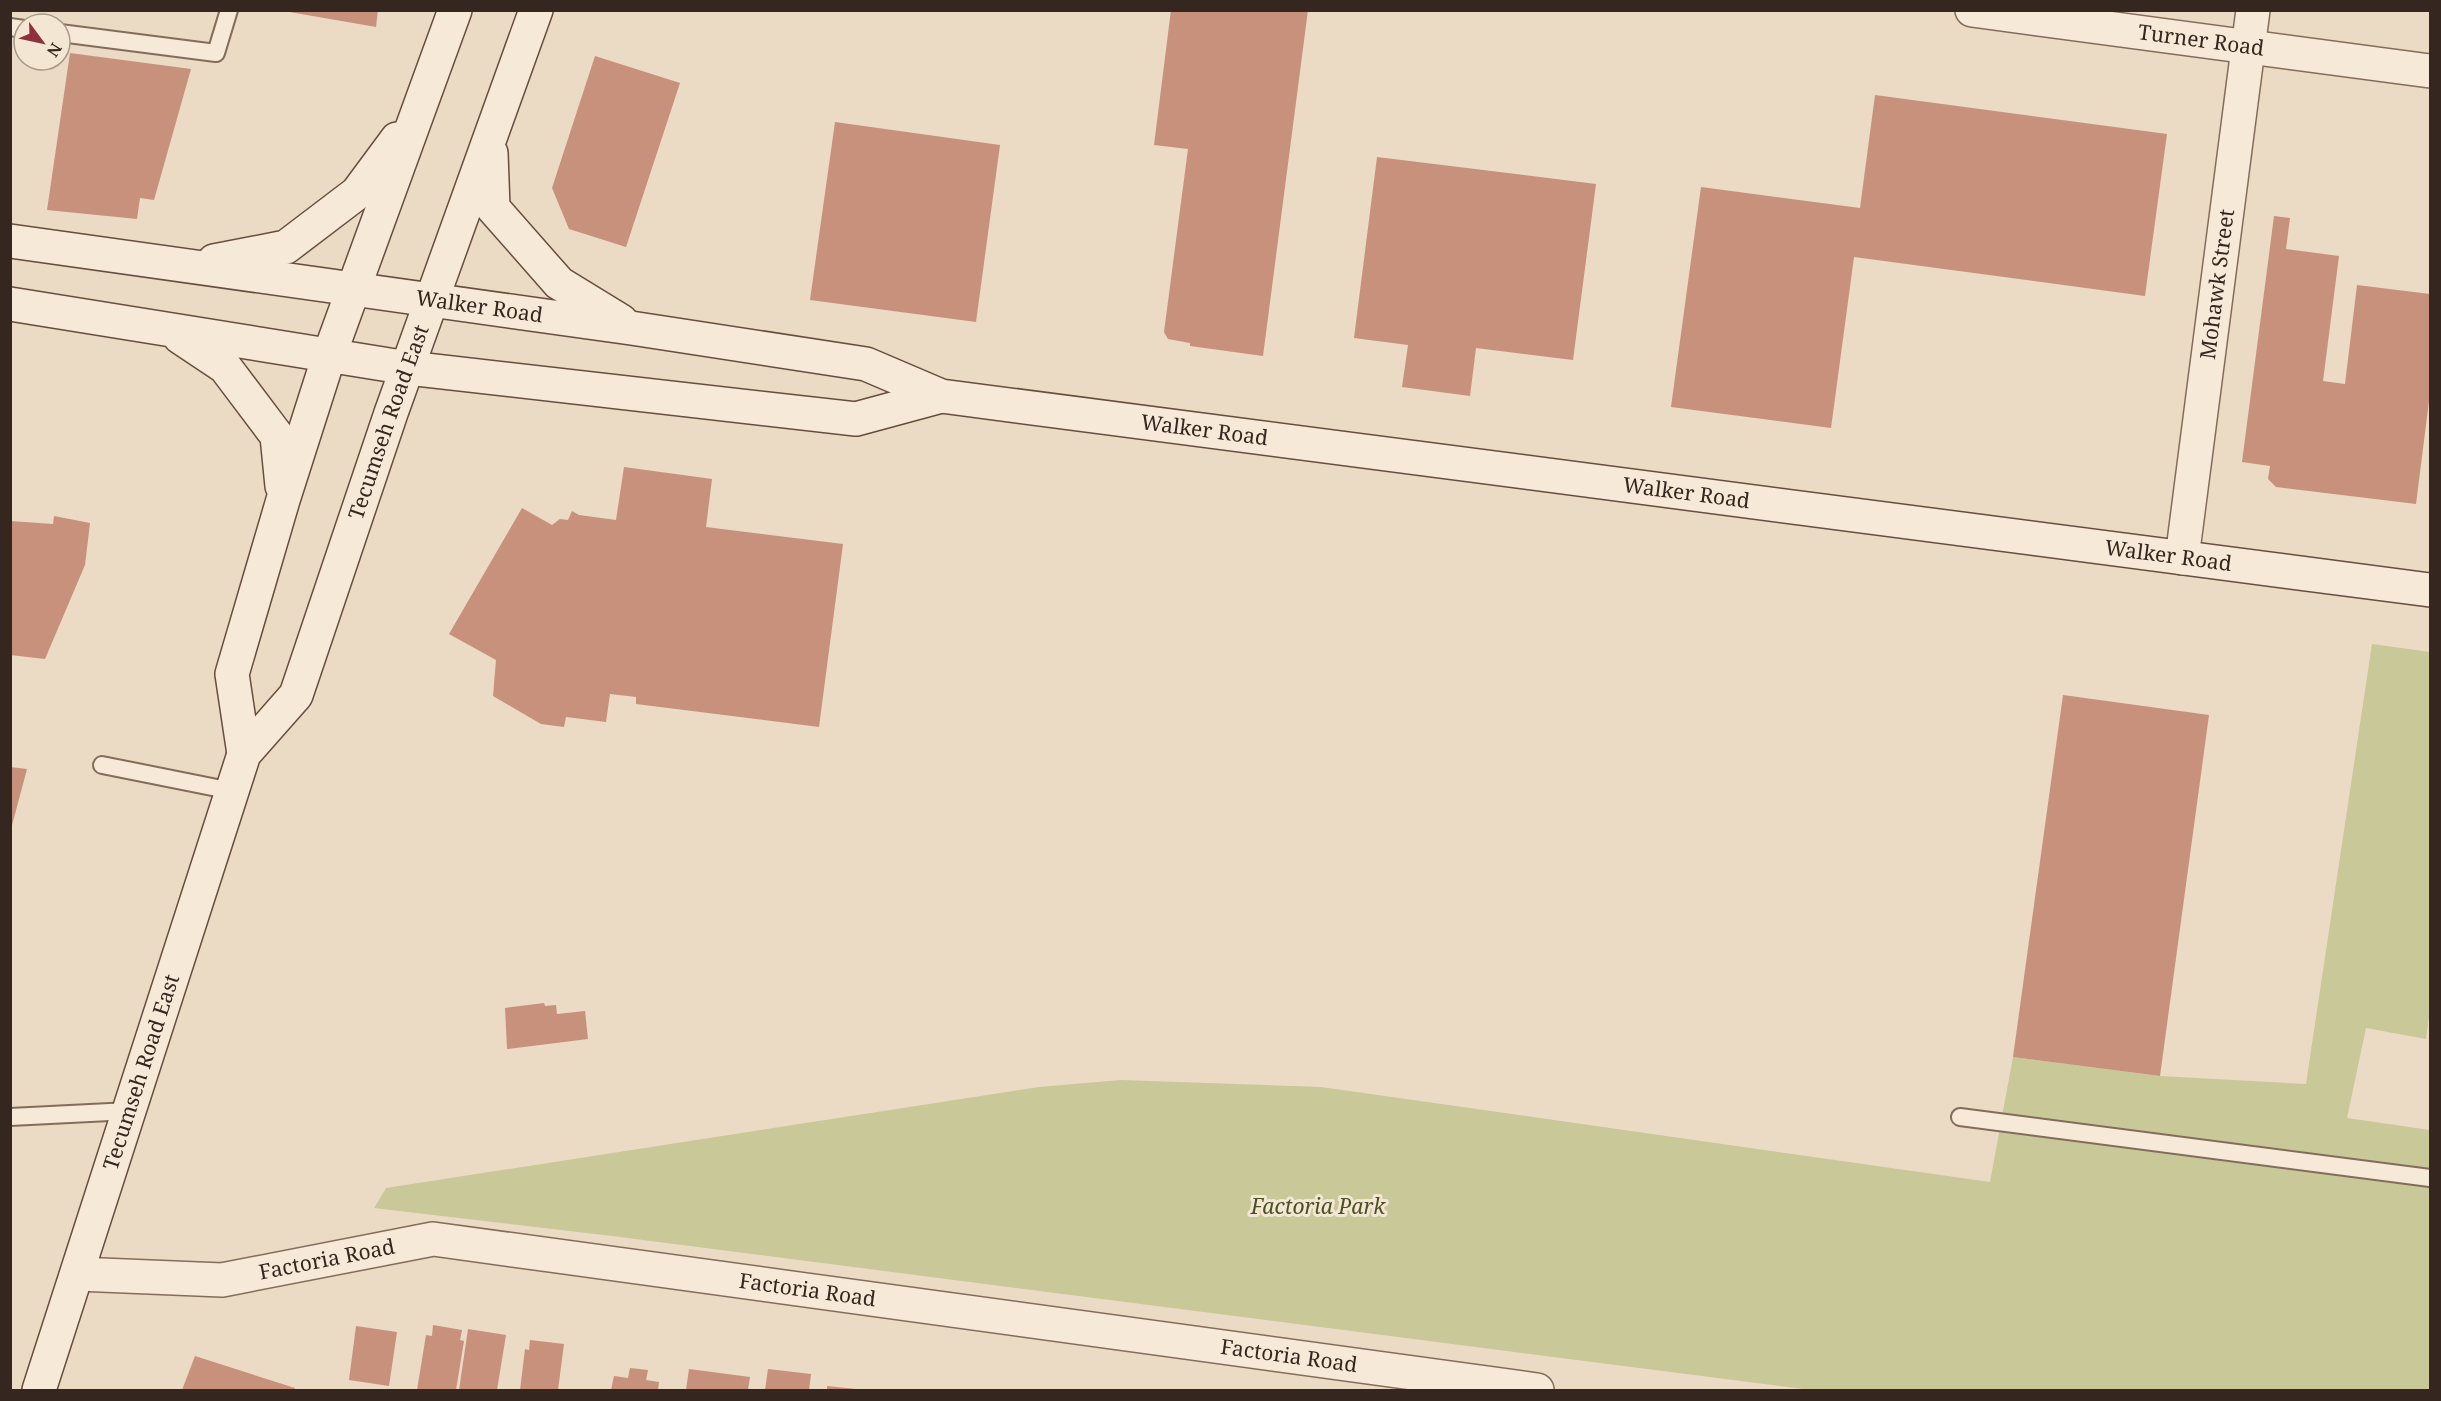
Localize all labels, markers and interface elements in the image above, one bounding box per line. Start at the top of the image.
north arrow [12,12,72,72]
street label: Turner Road [2136,17,2266,62]
text: N [42,39,67,62]
street label: Mohawk Street [2193,207,2240,361]
street label: Walker Road [414,283,545,329]
street label: Tecumseh Road East [341,321,435,523]
street label: Walker Road [1139,407,1270,451]
street label: Walker Road [1621,470,1752,514]
street label: Walker Road [2103,533,2234,577]
street label: Tecumseh Road East [96,970,185,1173]
park label: Factoria Park [1250,1192,1386,1220]
street label: Factoria Road [256,1232,397,1286]
street label: Factoria Road [737,1266,878,1312]
street label: Factoria Road [1219,1332,1359,1378]

